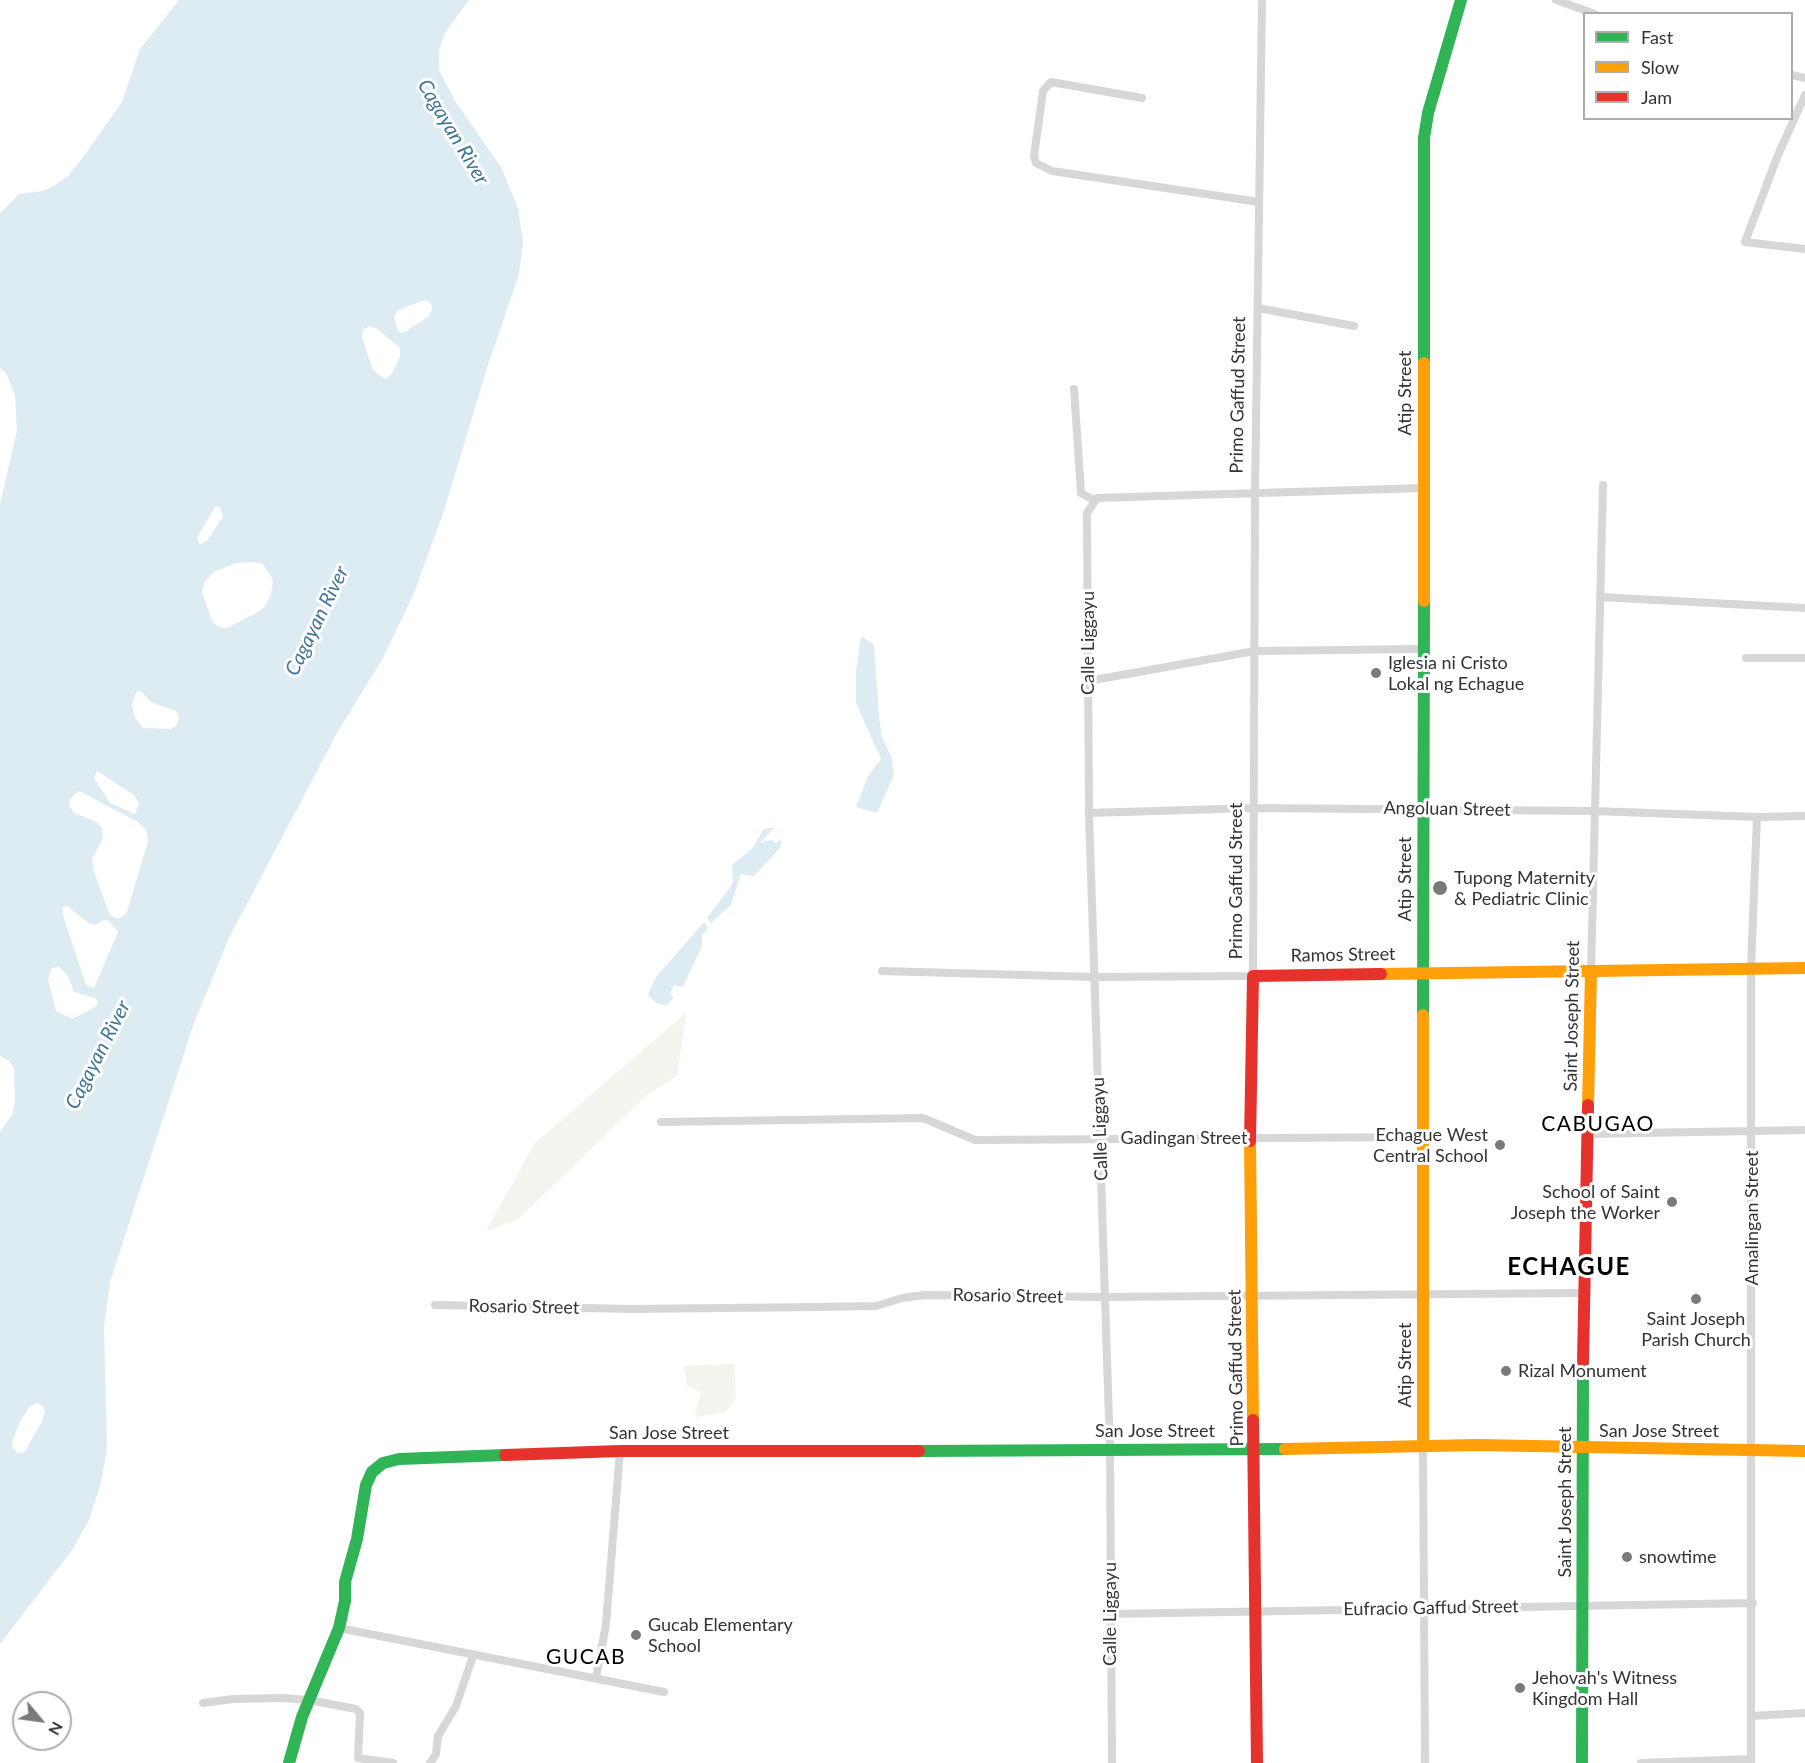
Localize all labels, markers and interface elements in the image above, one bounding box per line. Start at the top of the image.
legend [1583,12,1793,120]
text: Fast [1641,26,1673,48]
text: Slow [1641,56,1679,78]
water label: Cagayan River [412,75,494,189]
text: Jam [1641,86,1672,108]
street label: Primo Gaffud Street [1226,316,1250,474]
street label: Atip Street [1394,351,1416,435]
water label: Cagayan River [280,562,354,680]
street label: Calle Liggayu [1077,591,1099,695]
place label: Iglesia ni Cristo Lokal ng Echague [1388,652,1524,694]
marker: Iglesia ni Cristo Lokal ng Echague [1369,666,1383,680]
street label: Angoluan Street [1383,797,1511,821]
street label: Primo Gaffud Street [1225,802,1247,960]
street label: Atip Street [1394,837,1416,921]
place label: Tupong Maternity & Pediatric Clinic [1454,867,1595,910]
marker: Tupong Maternity & Pediatric Clinic [1431,879,1449,897]
street label: Saint Joseph Street [1560,940,1584,1092]
street label: Ramos Street [1290,943,1396,967]
water label: Cagayan River [60,997,136,1113]
street label: Calle Liggayu [1087,1077,1113,1181]
district label: CABUGAO [1541,1111,1655,1137]
place label: Echague West Central School [1373,1124,1488,1166]
street label: Gadingan Street [1121,1127,1247,1149]
marker: Echague West Central School [1493,1138,1507,1152]
street label: Amalingan Street [1741,1151,1763,1285]
place label: School of Saint Joseph the Worker [1511,1181,1660,1224]
marker: School of Saint Joseph the Worker [1665,1195,1679,1209]
district label: ECHAGUE [1507,1253,1631,1281]
street label: Rosario Street [952,1284,1064,1308]
street label: Primo Gaffud Street [1224,1289,1248,1447]
marker: Saint Joseph Parish Church [1689,1292,1703,1306]
street label: Rosario Street [468,1295,580,1319]
place label: Saint Joseph Parish Church [1641,1308,1751,1350]
street label: Atip Street [1394,1323,1416,1407]
place label: Rizal Monument [1518,1360,1647,1382]
marker: Rizal Monument [1499,1364,1513,1378]
street label: San Jose Street [1095,1420,1215,1442]
street label: San Jose Street [1599,1420,1719,1442]
street label: San Jose Street [609,1422,729,1444]
street label: Saint Joseph Street [1554,1427,1576,1577]
place label: snowtime [1639,1546,1716,1568]
marker: snowtime [1620,1550,1634,1564]
street label: Calle Liggayu [1099,1562,1121,1666]
street label: Eufracio Gaffud Street [1343,1596,1519,1620]
place label: Gucab Elementary School [648,1614,793,1656]
marker: Gucab Elementary School [629,1628,643,1642]
district label: GUCAB [546,1644,626,1670]
place label: Jehovah's Witness Kingdom Hall [1532,1667,1677,1710]
marker: Jehovah's Witness Kingdom Hall [1513,1681,1527,1695]
north arrow [12,1691,72,1751]
text: N [45,1719,68,1739]

